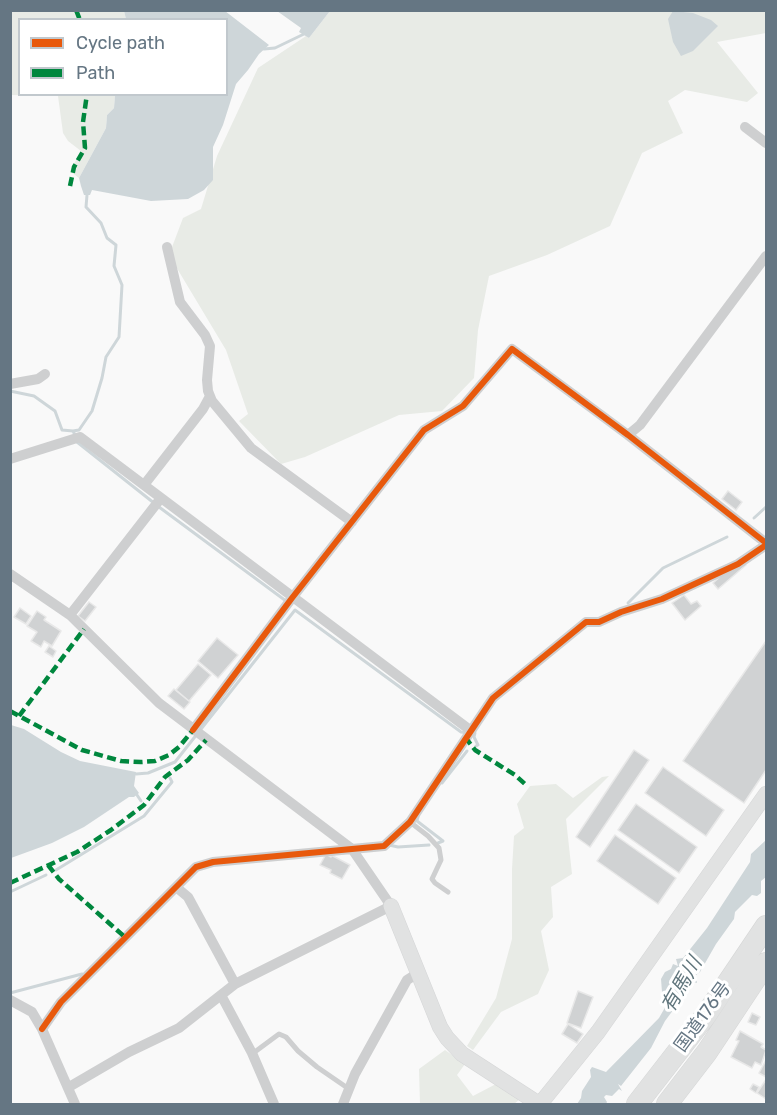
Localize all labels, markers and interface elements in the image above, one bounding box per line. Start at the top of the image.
legend [18,18,228,96]
text: Cycle path [76,32,165,54]
text: Path [76,62,115,84]
water label: 有馬川 [657,953,707,1017]
street label: 国道176号 [670,978,736,1056]

